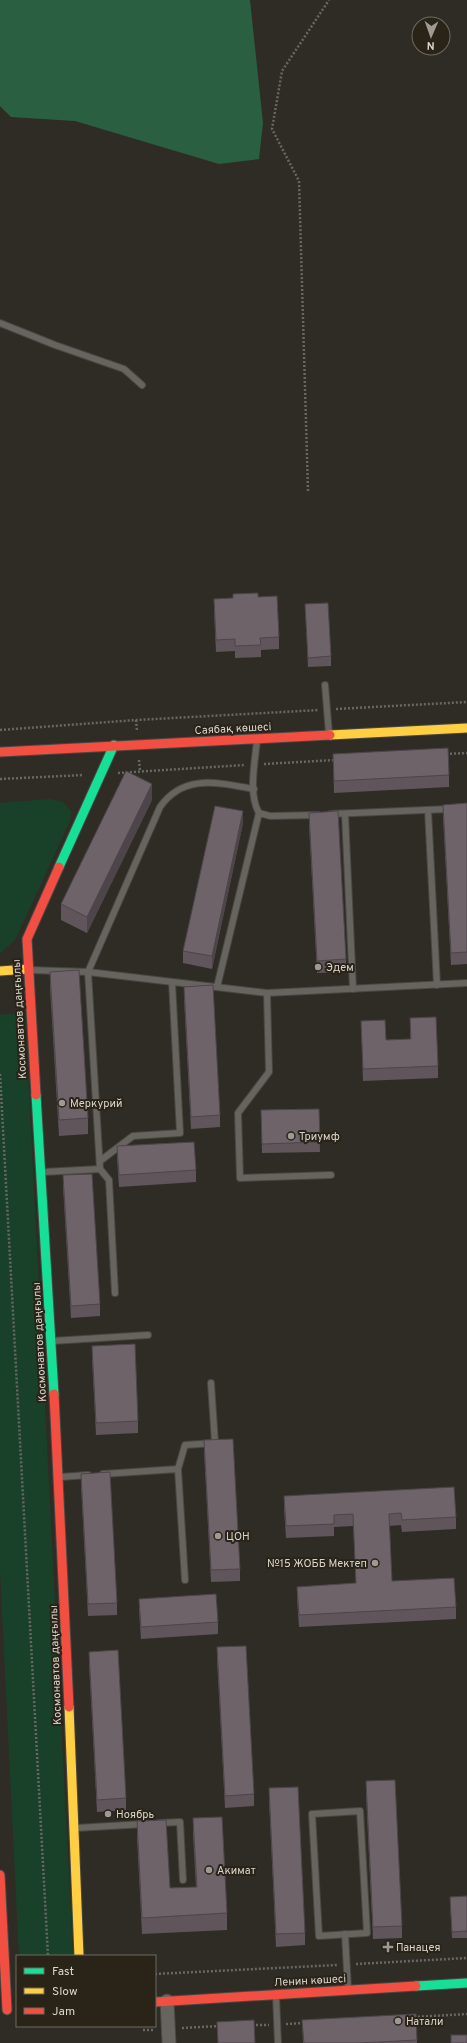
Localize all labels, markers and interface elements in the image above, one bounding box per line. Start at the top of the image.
north arrow [411,16,451,56]
text: N [426,38,435,52]
street label: Саябақ көшесі [194,720,272,738]
street label: Космонавтов даңғылы [10,959,30,1079]
place label: Эдем [326,961,354,975]
marker: Эдем [313,962,323,972]
place label: Меркурий [70,1097,123,1111]
marker: Меркурий [57,1098,67,1108]
place label: Триумф [299,1130,340,1144]
marker: Триумф [286,1131,296,1141]
street label: Космонавтов даңғылы [30,1282,50,1402]
place label: ЦОН [226,1530,250,1544]
marker: ЦОН [213,1531,223,1541]
place label: №15 ЖОББ Мектеп [267,1557,367,1571]
marker: №15 ЖОББ Мектеп [370,1558,380,1568]
street label: Космонавтов даңғылы [47,1605,65,1725]
place label: Ноябрь [116,1808,155,1822]
marker: Ноябрь [103,1809,113,1819]
place label: Акимат [217,1864,256,1878]
marker: Акимат [204,1865,214,1875]
place label: Панацея [396,1941,440,1955]
marker: Панацея [383,1942,393,1952]
legend [16,1955,156,2027]
text: Fast [52,1964,74,1980]
street label: Ленин көшесі [274,1972,347,1990]
text: Slow [52,1984,78,2000]
text: Jam [52,2004,75,2020]
place label: Натали [406,2015,443,2029]
marker: Натали [393,2016,403,2026]

